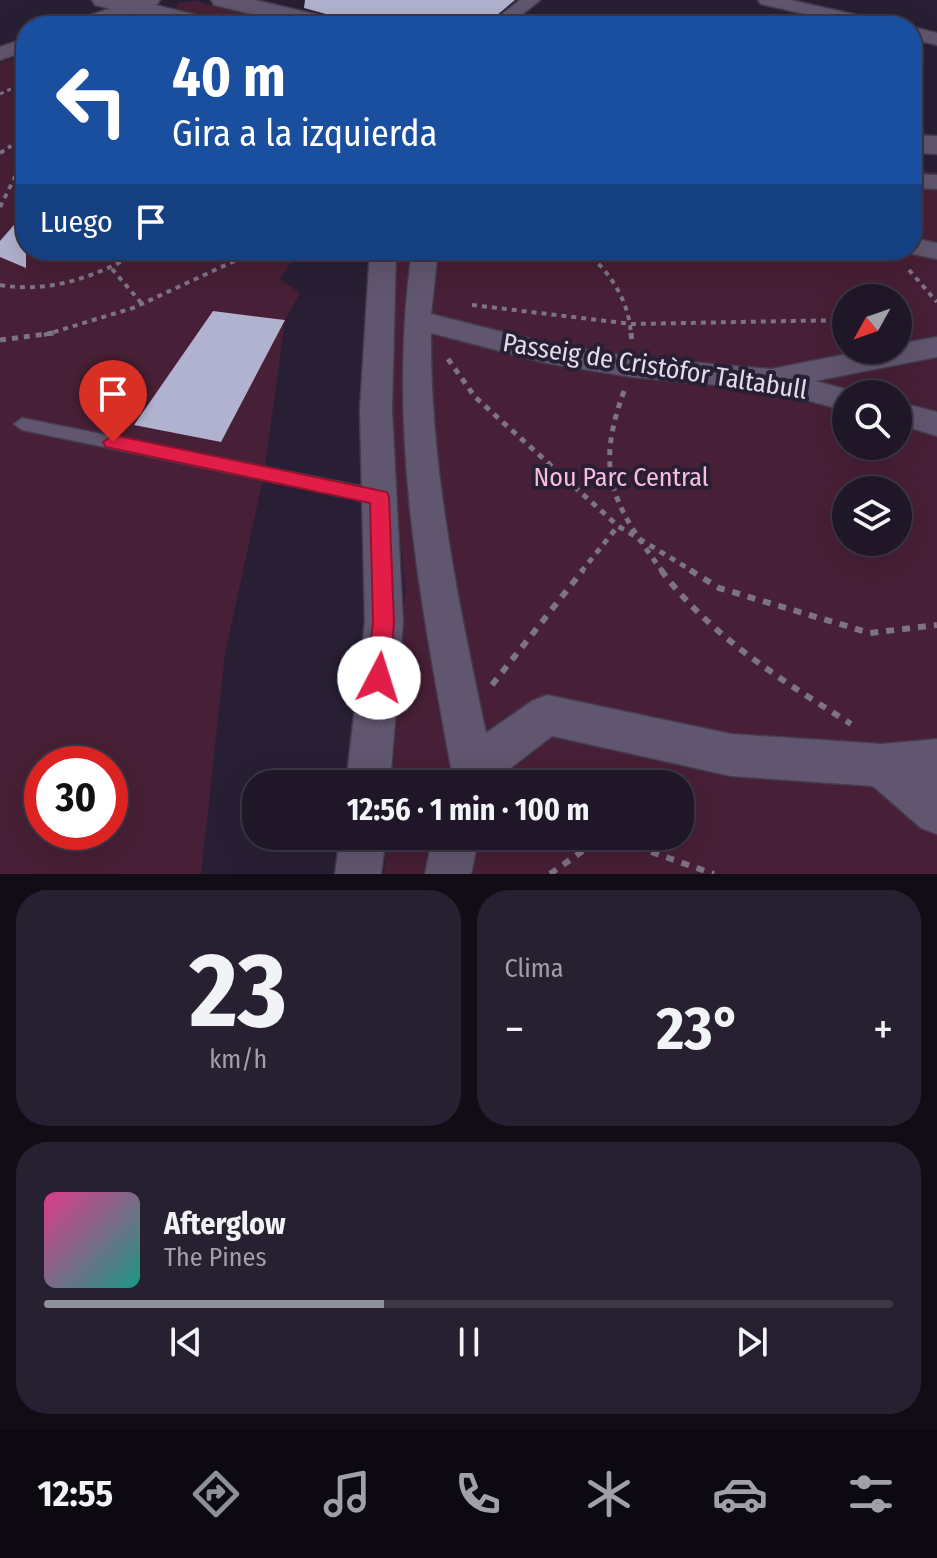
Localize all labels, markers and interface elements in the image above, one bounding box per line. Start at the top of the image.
text: 40 m [172,44,286,111]
icon: left [40,48,144,152]
text: Gira a la izquierda [172,112,437,156]
icon: arrive [129,200,173,244]
text: Luego [40,204,113,240]
north arrow [832,284,912,364]
map controls [832,284,912,556]
street label: Passeig de Cristòfor Taltabull [501,327,809,406]
pin [79,360,147,442]
icon: arrive [91,372,135,416]
button: search [832,380,912,460]
park label: Nou Parc Central [533,462,709,493]
button: layers [832,476,912,556]
position arrow [337,636,421,720]
speed limit sign: 30 [24,746,128,850]
text: 12:56 · 1 min · 100 m [347,792,589,828]
text: 23 [190,929,287,1054]
text: Clima [505,953,564,984]
text: 23° [657,993,741,1065]
text: − [505,1003,524,1056]
text: + [873,1003,893,1056]
text: km/h [209,1044,267,1075]
text: Afterglow [164,1206,286,1242]
text: The Pines [164,1242,267,1273]
icon: previous [164,1320,208,1364]
icon: pause [447,1320,491,1364]
icon: next [730,1320,774,1364]
icon: directions [188,1466,244,1522]
icon: music [319,1466,375,1522]
icon: phone [450,1466,506,1522]
icon: climate [581,1466,637,1522]
icon: car [712,1466,768,1522]
icon: filters [843,1466,899,1522]
text: 12:55 [38,1472,113,1516]

